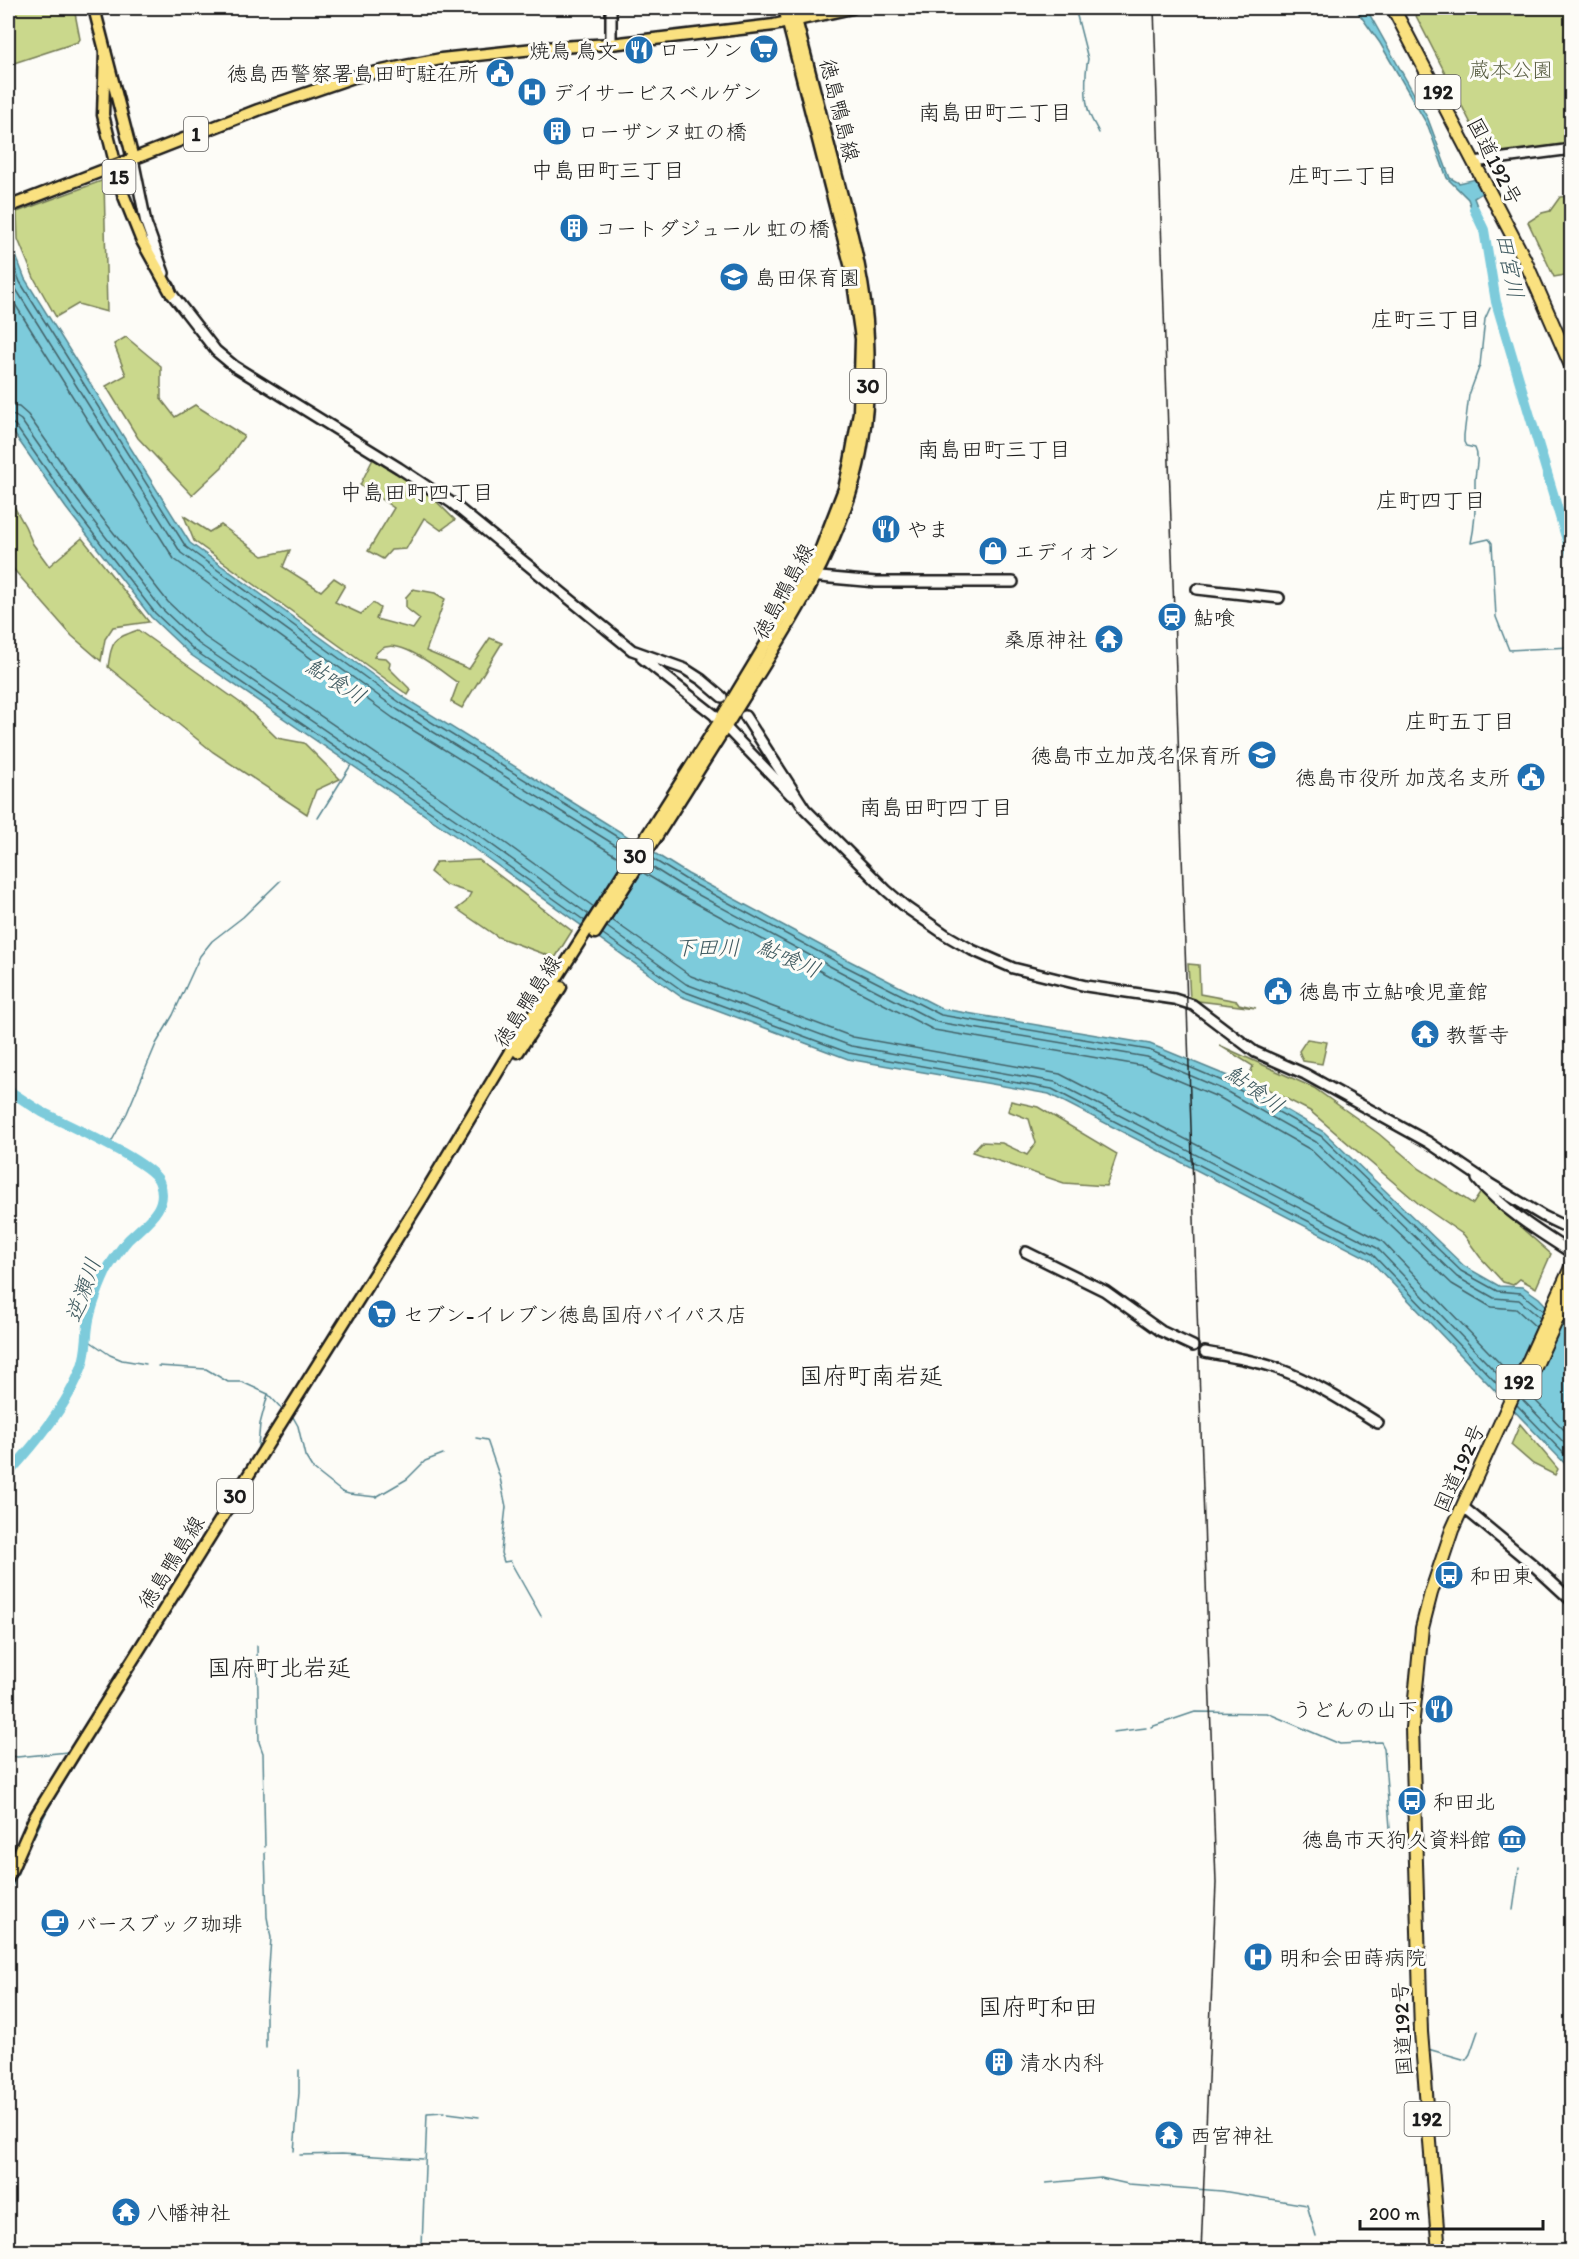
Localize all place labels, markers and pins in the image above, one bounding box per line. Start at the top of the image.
supermarket icon: ローソン [748,33,780,65]
restaurant icon: 焼鳥 鳥文 [623,34,655,66]
place label: ローソン [659,37,743,62]
place label: 焼鳥 鳥文 [529,38,618,63]
public building icon: 徳島西警察署島田町駐在所 [484,57,516,89]
place label: 徳島西警察署島田町駐在所 [227,61,479,86]
hospital icon: デイサービスベルゲン [516,76,548,108]
place label: デイサービスベルゲン [553,80,762,105]
building icon: ローザンヌ虹の橋 [541,115,573,147]
place label: ローザンヌ虹の橋 [578,119,746,144]
building icon: コートダジュール 虹の橋 [558,212,590,244]
place label: コートダジュール 虹の橋 [595,216,829,241]
school or university icon: 島田保育園 [718,261,750,293]
place label: 島田保育園 [755,265,860,290]
restaurant icon: やま [870,513,902,545]
place label: やま [907,517,949,542]
shop icon: エディオン [977,535,1009,567]
place label: エディオン [1014,539,1120,564]
station icon: 鮎喰 [1156,601,1188,633]
place label: 鮎喰 [1193,605,1235,630]
temple icon: 桑原神社 [1093,623,1125,655]
place label: 桑原神社 [1004,627,1088,652]
school or university icon: 徳島市立加茂名保育所 [1246,739,1278,771]
place label: 徳島市立加茂名保育所 [1031,743,1241,768]
public building icon: 徳島市役所 加茂名支所 [1515,761,1547,793]
place label: 徳島市役所 加茂名支所 [1295,765,1510,790]
public building icon: 徳島市立鮎喰児童館 [1262,975,1294,1007]
place label: 徳島市立鮎喰児童館 [1299,979,1488,1004]
temple icon: 教誓寺 [1409,1018,1441,1050]
place label: 教誓寺 [1446,1022,1509,1047]
supermarket icon: セブン-イレブン徳島国府バイパス店 [366,1298,398,1330]
place label: セブン-イレブン徳島国府バイパス店 [403,1302,747,1327]
bus stop icon: 和田東 [1433,1559,1465,1591]
place label: 和田東 [1470,1563,1533,1588]
restaurant icon: うどんの山下 [1423,1693,1455,1725]
place label: うどんの山下 [1292,1697,1418,1722]
bus stop icon: 和田北 [1396,1785,1428,1817]
place label: 和田北 [1433,1789,1496,1814]
museum icon: 徳島市天狗久資料館 [1496,1823,1528,1855]
place label: 徳島市天狗久資料館 [1302,1827,1491,1852]
cafe icon: バースブック珈琲 [39,1907,71,1939]
place label: バースブック珈琲 [76,1911,243,1936]
hospital icon: 明和会田蒔病院 [1242,1941,1274,1973]
place label: 明和会田蒔病院 [1279,1945,1426,1970]
building icon: 清水内科 [983,2046,1015,2078]
place label: 清水内科 [1020,2050,1104,2075]
temple icon: 西宮神社 [1153,2119,1185,2151]
place label: 西宮神社 [1190,2123,1274,2148]
temple icon: 八幡神社 [110,2196,142,2228]
place label: 八幡神社 [147,2200,231,2225]

